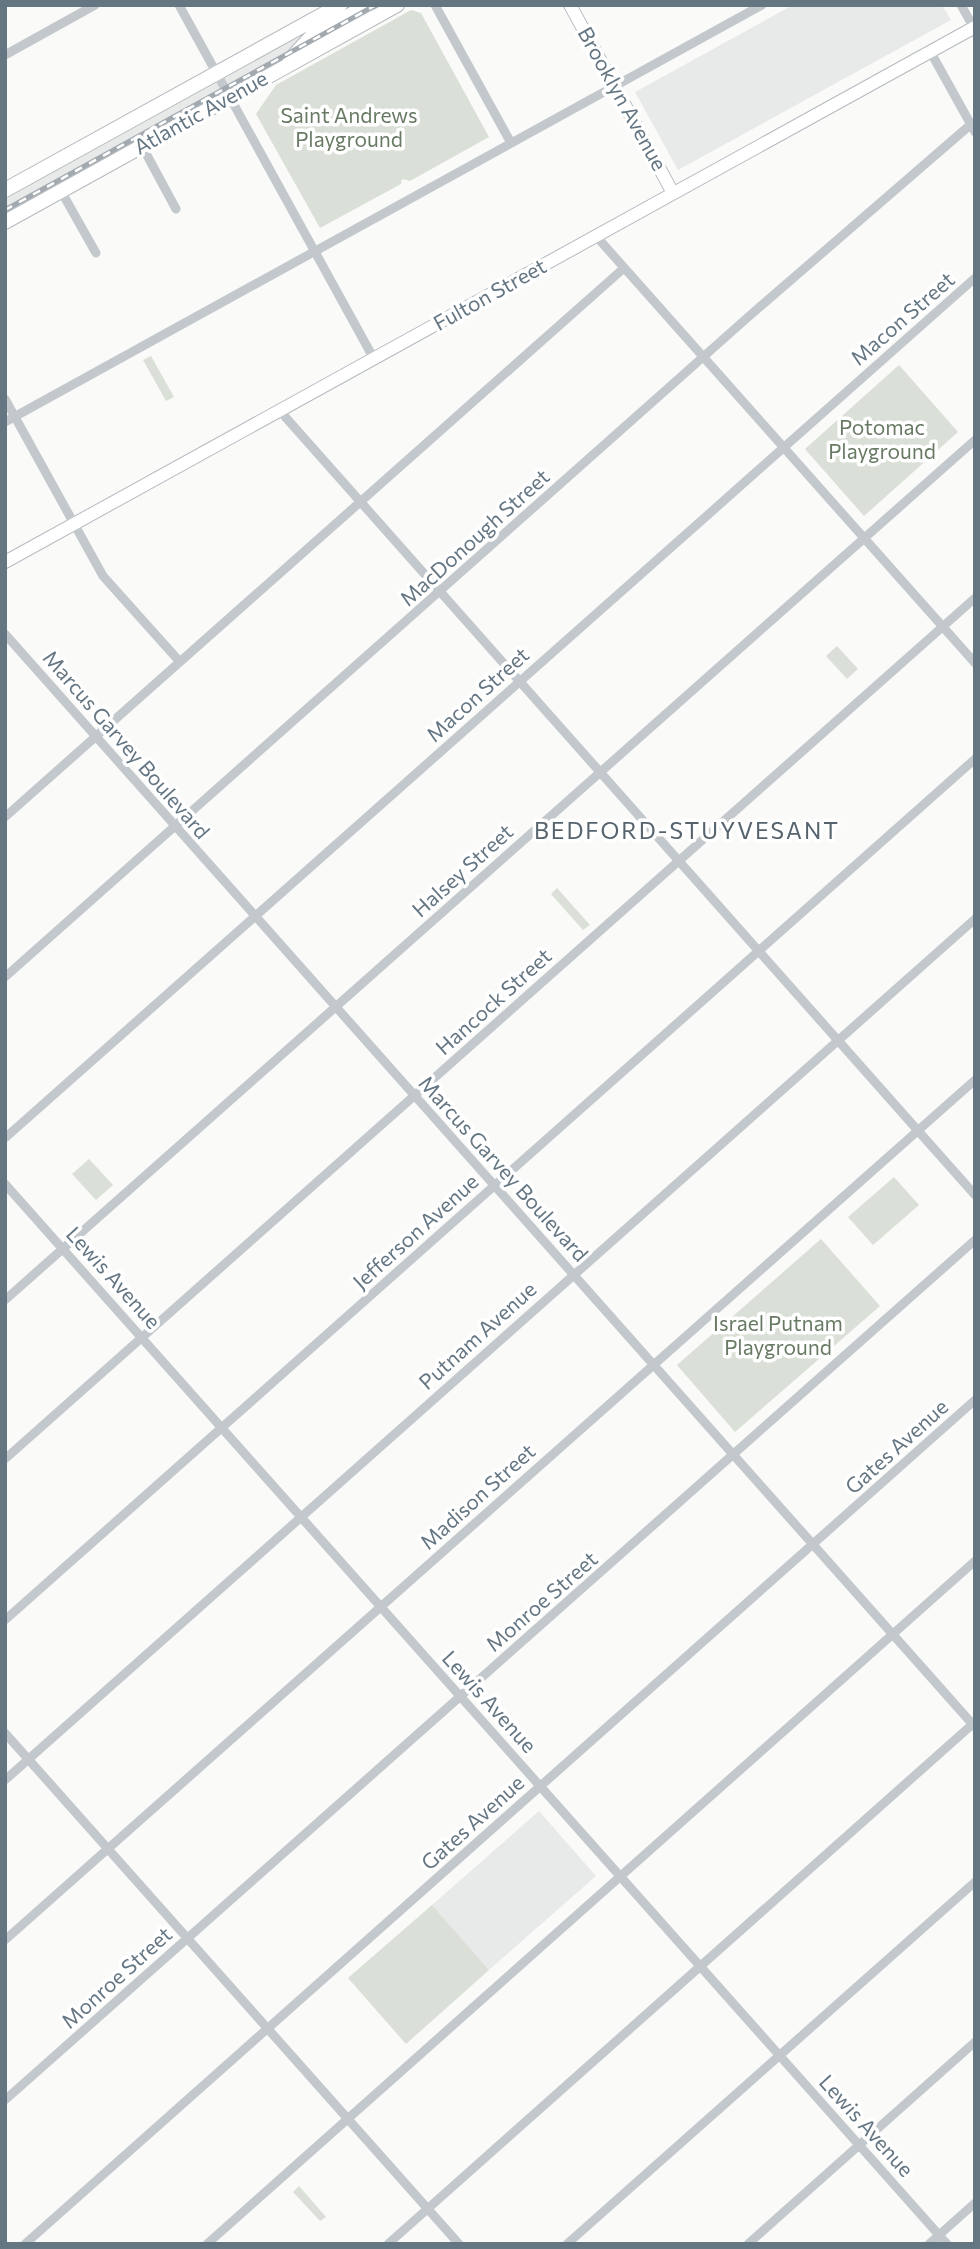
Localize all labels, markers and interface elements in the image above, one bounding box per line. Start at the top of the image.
street label: Brooklyn Avenue [574,22,673,174]
street label: Atlantic Avenue [129,65,272,159]
park label: Saint Andrews Playground [280,102,418,151]
street label: Fulton Street [428,252,550,335]
street label: Macon Street [845,266,959,370]
park label: Potomac Playground [828,414,936,463]
street label: MacDonough Street [394,463,554,611]
street label: Macon Street [421,641,533,746]
street label: Marcus Garvey Boulevard [39,645,216,843]
district label: BEDFORD-STUYVESANT [534,816,840,844]
street label: Halsey Street [407,818,517,922]
street label: Hancock Street [430,942,556,1059]
street label: Marcus Garvey Boulevard [414,1070,594,1266]
street label: Jefferson Avenue [347,1168,483,1294]
street label: Lewis Avenue [62,1221,166,1333]
street label: Putnam Avenue [413,1276,541,1394]
park label: Israel Putnam Playground [713,1310,843,1359]
street label: Gates Avenue [840,1393,952,1499]
street label: Madison Street [414,1438,540,1554]
street label: Monroe Street [480,1546,602,1656]
street label: Lewis Avenue [438,1645,542,1757]
street label: Gates Avenue [416,1769,528,1875]
street label: Monroe Street [56,1921,176,2033]
street label: Lewis Avenue [815,2069,919,2181]

